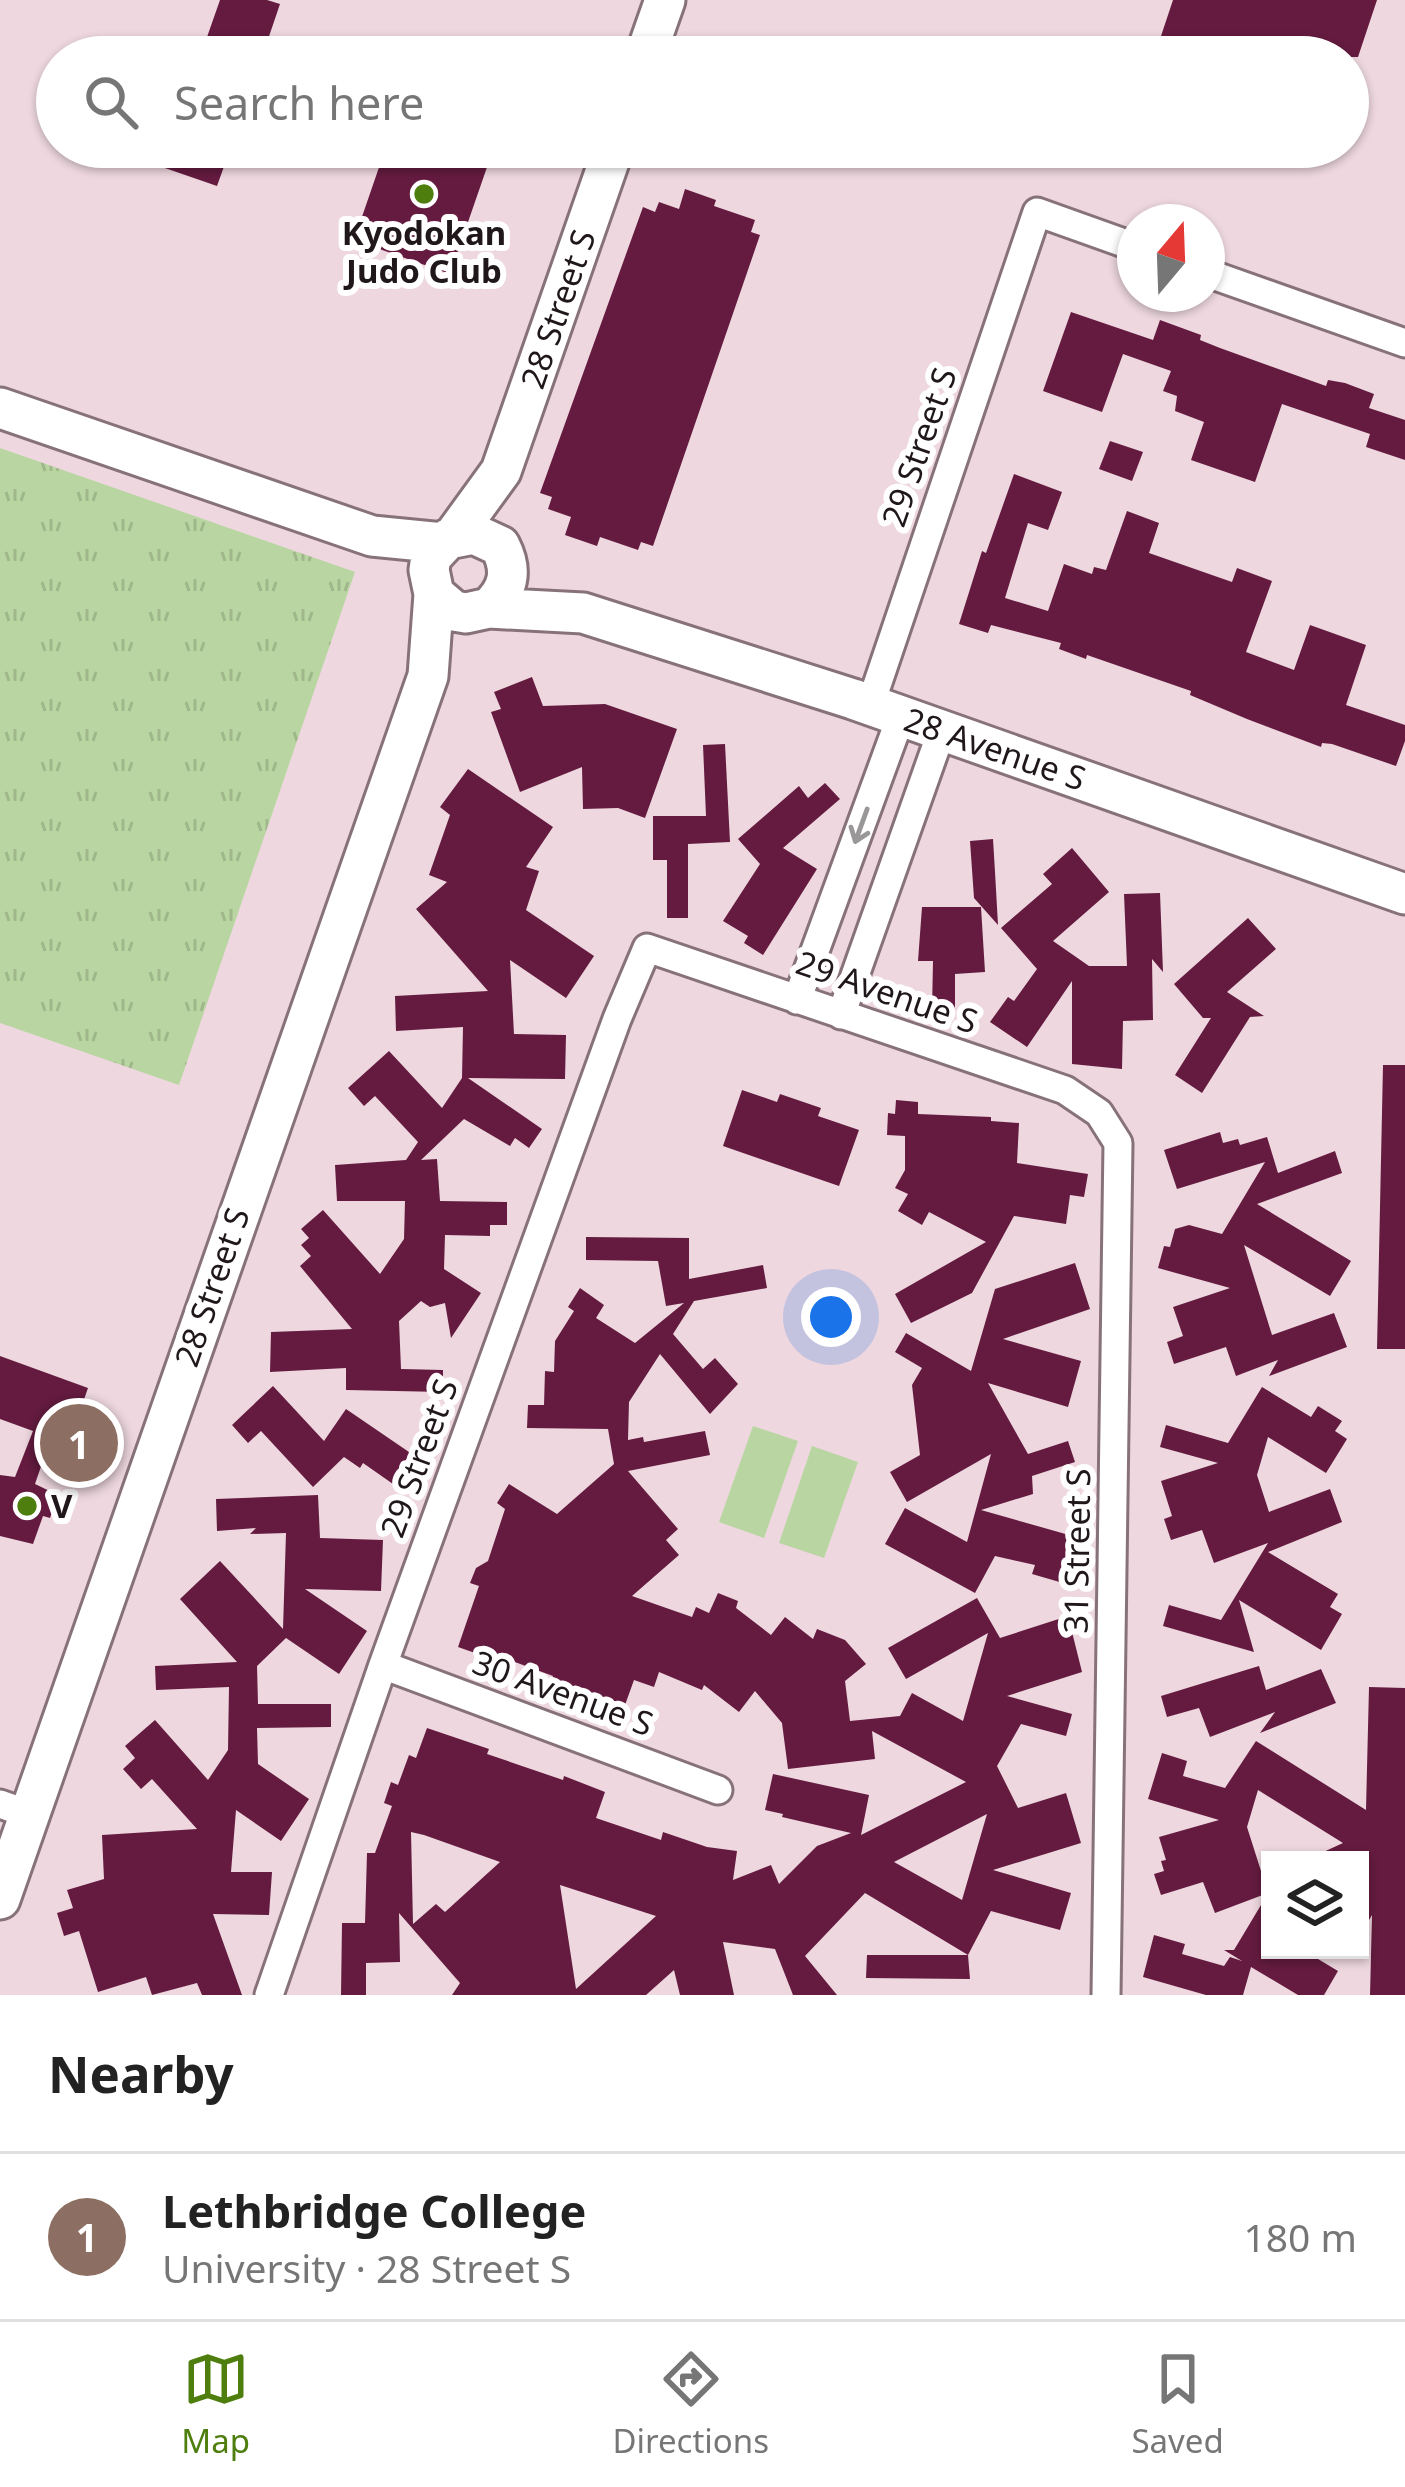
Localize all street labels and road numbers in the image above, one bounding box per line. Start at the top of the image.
street label: 28 Street S [509,223,606,394]
street label: 29 Street S [870,361,967,532]
street label: 28 Avenue S [899,697,1092,801]
street label: 29 Avenue S [791,940,984,1044]
street label: 28 Street S [163,1201,260,1372]
street label: 29 Street S [369,1373,468,1543]
street label: 31 Street S [1053,1468,1100,1634]
street label: 30 Avenue S [467,1639,660,1746]

